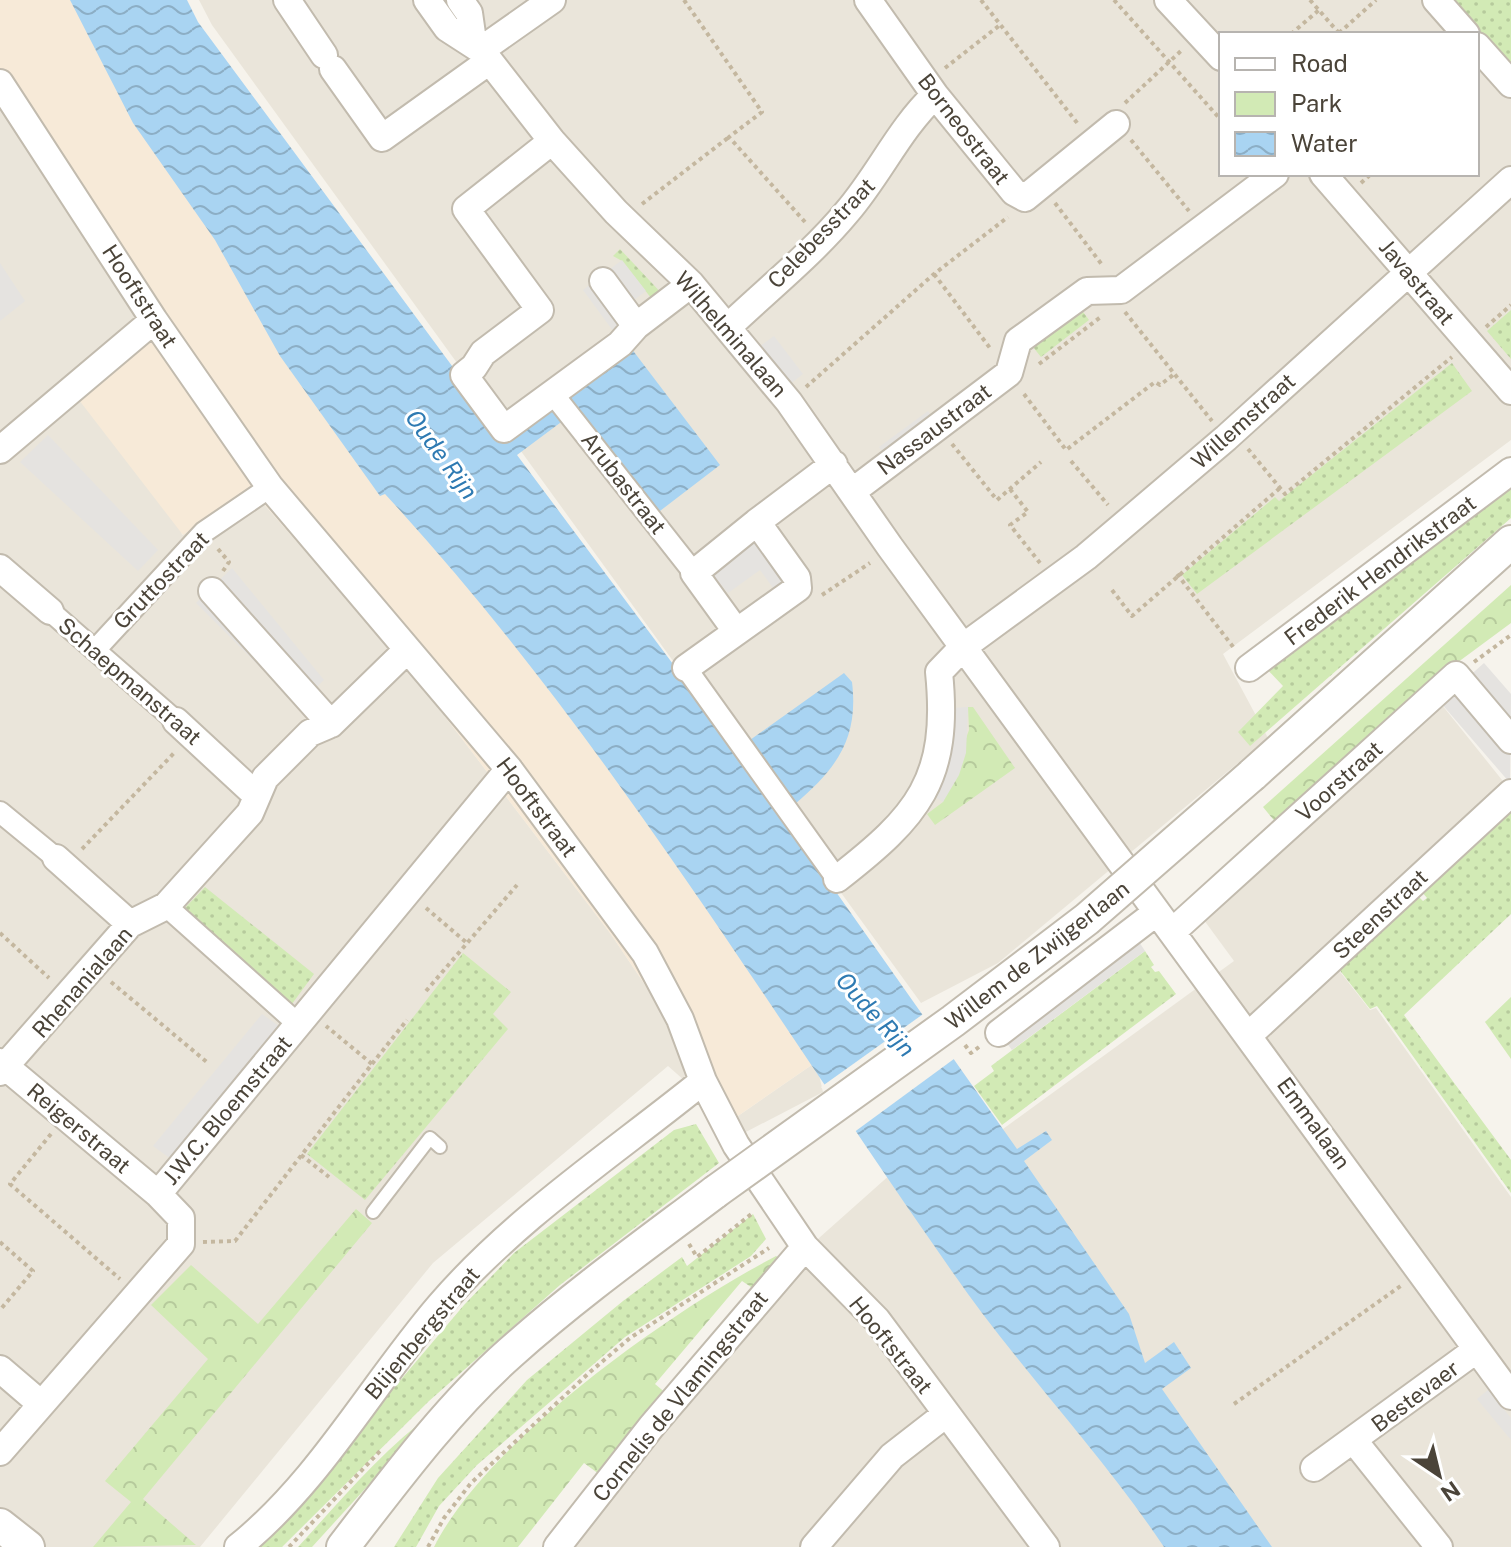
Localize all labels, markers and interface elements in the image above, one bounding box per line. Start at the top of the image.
legend [1219,32,1479,176]
text: Road [1291,49,1348,77]
street label: Borneostraat [913,68,1015,190]
text: Park [1291,89,1342,117]
text: Water [1291,129,1358,157]
street label: Celebesstraat [762,173,880,293]
street label: Javastraat [1374,234,1460,330]
street label: Hooftstraat [97,240,183,352]
street label: Wilhelminalaan [669,266,793,402]
street label: Willemstraat [1186,368,1300,474]
street label: Nassaustraat [872,378,996,480]
water label: Oude Rijn [400,404,484,504]
street label: Arubastraat [576,427,672,539]
street label: Frederik Hendrikstraat [1279,490,1481,650]
street label: Gruttostraat [108,526,214,634]
street label: Schaepmanstraat [53,612,207,750]
street label: Voorstraat [1290,735,1388,827]
street label: Hooftstraat [491,752,583,862]
street label: Steenstraat [1327,864,1433,964]
street label: Willem de Zwijgerlaan [940,875,1134,1035]
street label: Rhenanialaan [27,921,137,1043]
water label: Oude Rijn [831,966,921,1062]
street label: J.W.C. Bloemstraat [157,1030,297,1190]
street label: Emmalaan [1272,1072,1356,1174]
street label: Reigerstraat [22,1077,136,1179]
street label: Blijenbergstraat [359,1262,485,1404]
street label: Cornelis de Vlamingstraat [587,1285,773,1507]
street label: Hooftstraat [844,1291,938,1399]
street label: Bestevaer [1366,1355,1464,1437]
north arrow [1399,1435,1479,1515]
text: N [1436,1476,1465,1507]

